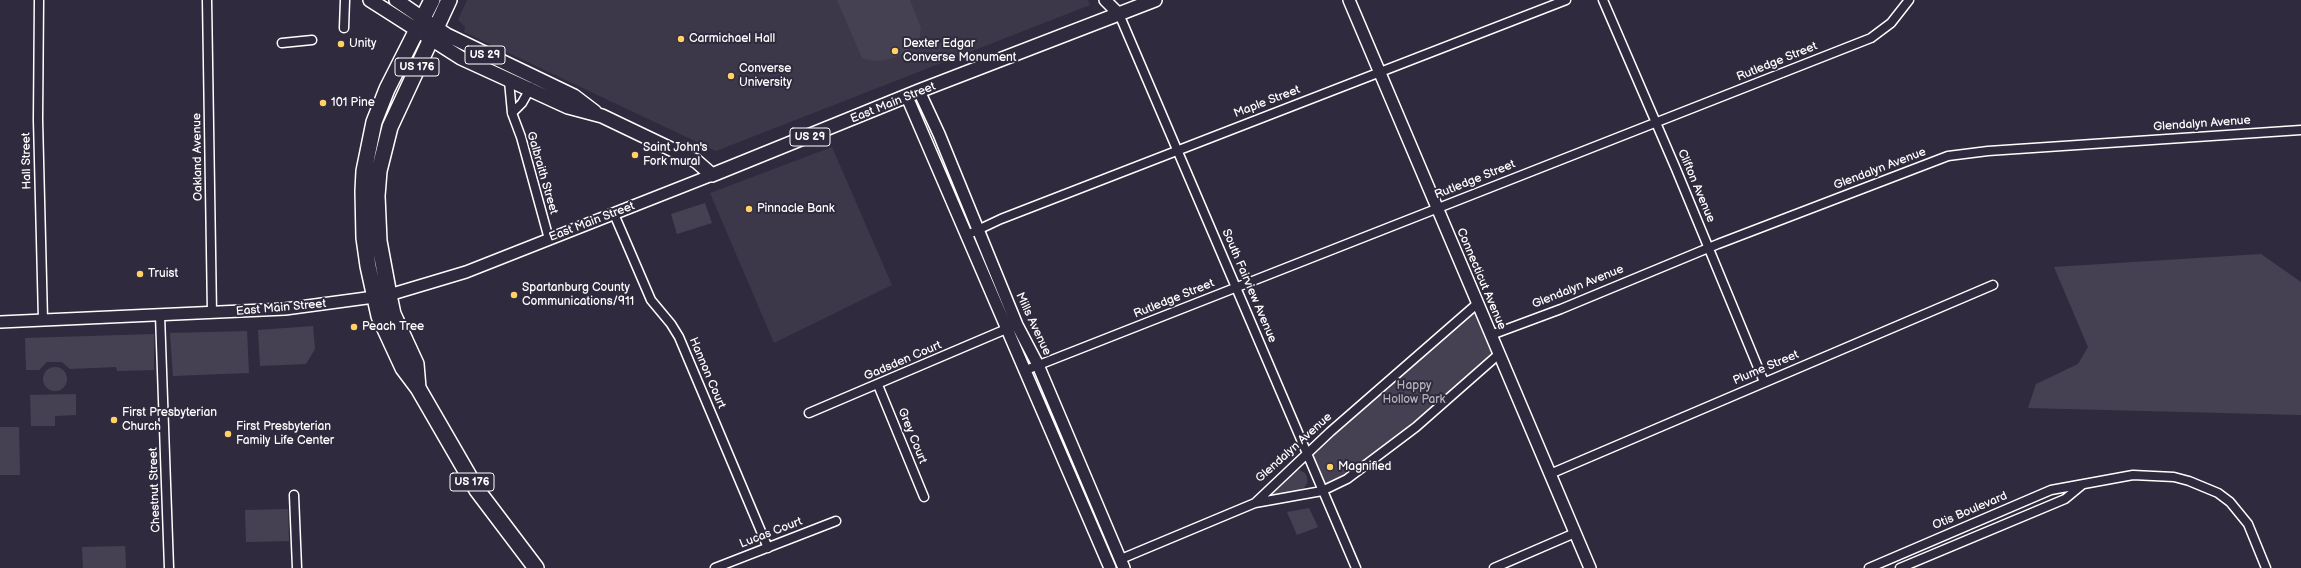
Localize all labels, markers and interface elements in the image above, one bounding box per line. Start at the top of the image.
place label: Carmichael Hall [689,32,775,46]
marker: Carmichael Hall [676,34,686,44]
place label: Unity [349,37,376,51]
place label: Dexter Edgar Converse Monument [903,37,1017,65]
marker: Unity [336,39,346,49]
street label: Rutledge Street [1735,39,1819,85]
road number: US 29 [465,46,505,64]
marker: Dexter Edgar Converse Monument [890,46,900,56]
road number: US 176 [395,58,439,76]
place label: Converse University [739,62,792,90]
marker: Converse University [726,71,736,81]
street label: East Main Street [848,79,938,127]
street label: Maple Street [1232,83,1302,121]
place label: 101 Pine [331,96,375,110]
marker: 101 Pine [318,98,328,108]
street label: Oakland Avenue [190,113,206,201]
street label: Glendalyn Avenue [2153,113,2251,135]
road number: US 29 [790,128,830,146]
street label: Galbraith Street [523,130,561,216]
street label: Hall Street [19,132,35,190]
place label: Saint John's Fork mural [643,141,707,169]
street label: Glendalyn Avenue [1832,145,1928,193]
street label: Clifton Avenue [1674,147,1718,225]
marker: Saint John's Fork mural [630,150,640,160]
street label: Rutledge Street [1433,157,1517,203]
street label: East Main Street [547,199,637,245]
place label: Pinnacle Bank [757,202,835,216]
marker: Pinnacle Bank [744,204,754,214]
street label: Connecticut Avenue [1453,226,1509,332]
street label: South Fairview Avenue [1219,227,1279,345]
street label: Glendalyn Avenue [1530,262,1626,312]
place label: Truist [148,267,178,281]
marker: Truist [135,269,145,279]
street label: Rutledge Street [1132,276,1216,322]
place label: Spartanburg County Communications/911 [522,281,634,309]
marker: Spartanburg County Communications/911 [509,290,519,300]
street label: Mills Avenue [1012,290,1054,358]
street label: East Main Street [235,297,327,319]
place label: Peach Tree [362,320,424,334]
marker: Peach Tree [349,322,359,332]
street label: Hannon Court [686,335,728,411]
street label: Gadsden Court [862,338,944,384]
street label: Plume Street [1731,348,1801,388]
park label: Happy Hollow Park [1383,379,1445,407]
place label: First Presbyterian Church [122,406,217,434]
street label: Grey Court [894,406,930,466]
street label: Glendalyn Avenue [1253,410,1335,486]
marker: First Presbyterian Church [109,415,119,425]
place label: First Presbyterian Family Life Center [236,420,334,448]
marker: First Presbyterian Family Life Center [223,429,233,439]
street label: Chestnut Street [146,447,164,533]
place label: Magnified [1338,460,1391,474]
marker: Magnified [1325,462,1335,472]
road number: US 176 [450,473,494,491]
street label: Otis Boulevard [1931,489,2009,533]
street label: Lucas Court [738,514,804,552]

